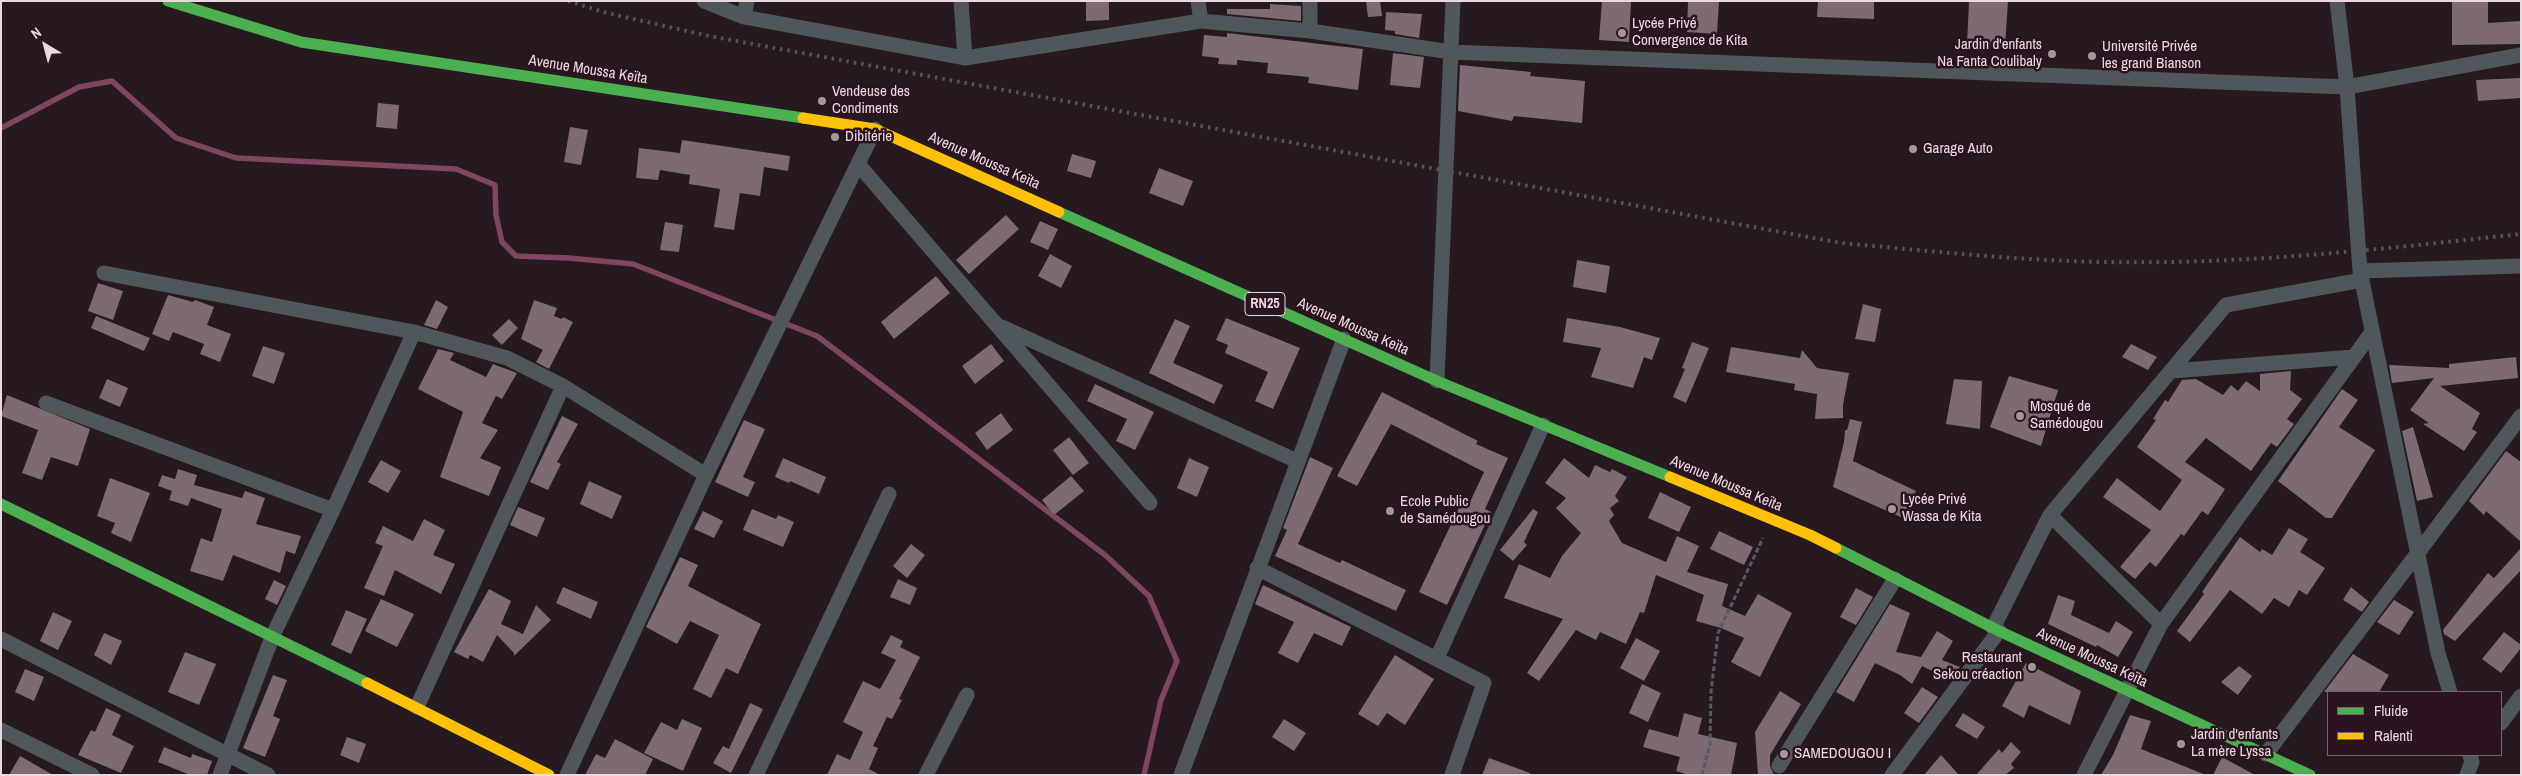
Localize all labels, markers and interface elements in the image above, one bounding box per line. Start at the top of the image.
place label: Lycée Privé Convergence de Kita [1632,15,1748,50]
north arrow [20,20,70,70]
text: N [27,23,45,43]
marker: Lycée Privé Convergence de Kita [1616,27,1628,39]
place label: Jardin d'enfants Na Fanta Coulibaly [1937,36,2042,71]
place label: Université Privée les grand Bianson [2102,38,2201,73]
marker: Jardin d'enfants Na Fanta Coulibaly [2046,48,2058,60]
marker: Université Privée les grand Bianson [2086,50,2098,62]
street label: Avenue Moussa Keïta [527,52,649,88]
place label: Vendeuse des Condiments [832,83,910,118]
marker: Vendeuse des Condiments [816,95,828,107]
place label: Dibitérie [845,128,892,146]
street label: Avenue Moussa Keïta [925,128,1043,194]
marker: Dibitérie [829,131,841,143]
place label: Garage Auto [1923,140,1993,158]
marker: Garage Auto [1907,143,1919,155]
road number: RN25 [1245,292,1285,316]
street label: Avenue Moussa Keïta [1294,294,1412,360]
place label: Mosqué de Samédougou [2030,398,2103,433]
marker: Mosqué de Samédougou [2014,410,2026,422]
street label: Avenue Moussa Keïta [1667,452,1785,516]
place label: Lycée Privé Wassa de Kita [1902,491,1982,526]
place label: Ecole Public de Samédougou [1400,493,1490,528]
marker: Lycée Privé Wassa de Kita [1886,503,1898,515]
marker: Ecole Public de Samédougou [1384,505,1396,517]
street label: Avenue Moussa Keïta [2034,624,2150,692]
place label: Restaurant Sekou créaction [1933,649,2022,684]
marker: Restaurant Sekou créaction [2026,661,2038,673]
legend [2327,691,2502,756]
text: Fluide [2374,700,2408,721]
text: Ralenti [2374,725,2413,746]
place label: Jardin d'enfants La mère Lyssa [2191,726,2278,761]
marker: Jardin d'enfants La mère Lyssa [2175,738,2187,750]
place label: SAMEDOUGOU I [1794,745,1891,763]
marker: SAMEDOUGOU I [1778,748,1790,760]

